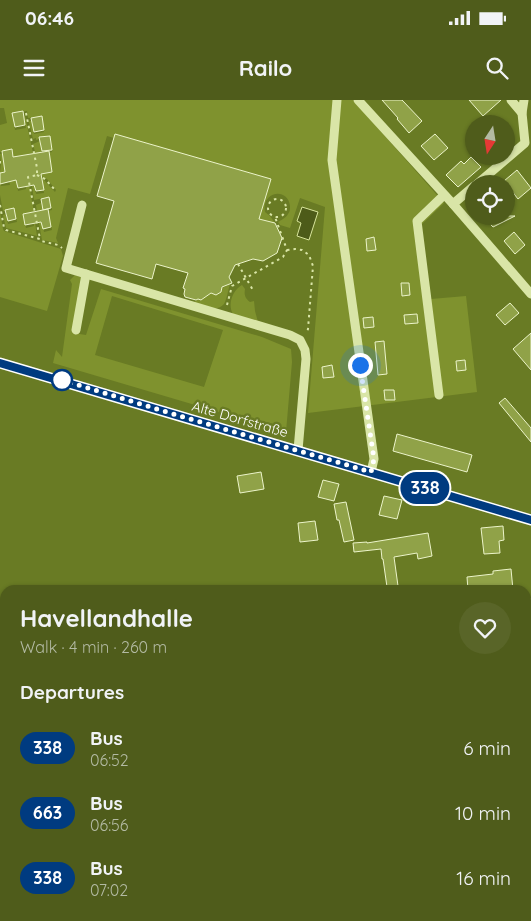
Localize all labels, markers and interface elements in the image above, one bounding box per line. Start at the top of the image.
text: 06:46 [25,6,74,30]
icon: menu [20,54,48,82]
text: Railo [239,54,292,82]
icon: search [483,54,511,82]
north arrow [465,115,515,165]
map controls [465,115,515,225]
button: locate [465,175,515,225]
your location [348,353,373,378]
unlabelled marker [51,369,73,391]
street label: Alte Dorfstraße [190,397,290,441]
line badge: 338 [396,472,454,504]
text: 338 [410,476,440,499]
button: heart [459,602,511,654]
text: Havellandhalle [20,603,193,633]
text: Walk · 4 min · 260 m [20,637,167,657]
text: Departures [20,680,124,704]
text: Bus [90,726,123,750]
text: 338 [33,736,62,759]
text: 6 min [463,736,511,760]
text: 06:52 [90,750,129,770]
text: Bus [90,791,123,815]
text: 663 [33,801,62,824]
text: 10 min [455,801,511,825]
text: 06:56 [90,815,128,835]
text: Bus [90,856,123,880]
text: 338 [33,866,62,889]
text: 16 min [456,866,511,890]
text: 07:02 [90,880,128,900]

